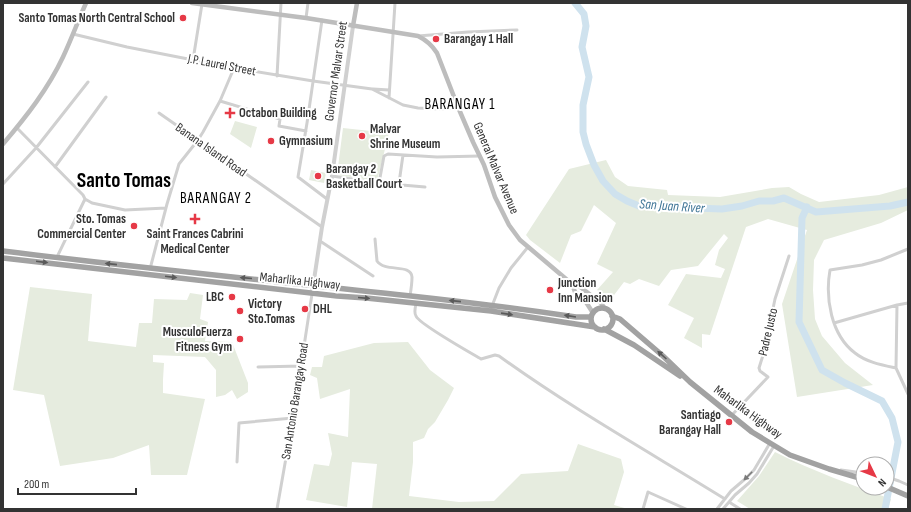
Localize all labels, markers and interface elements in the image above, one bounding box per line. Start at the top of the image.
place label: Santo Tomas North Central School [18,10,175,26]
marker: Santo Tomas North Central School [178,13,188,23]
street label: Governor Malvar Street [321,20,351,122]
place label: Barangay 1 Hall [444,31,514,47]
marker: Barangay 1 Hall [431,34,441,44]
street label: J.P. Laurel Street [186,50,257,79]
district label: BARANGAY 1 [424,95,496,114]
place label: Octabon Building [239,105,317,121]
marker: Octabon Building [224,107,236,119]
street label: Banana Island Road [172,120,250,180]
street label: General Malvar Avenue [469,120,523,216]
place label: Malvar Shrine Museum [370,121,441,152]
marker: Malvar Shrine Museum [357,131,367,141]
place label: Gymnasium [279,133,333,149]
marker: Gymnasium [266,136,276,146]
place label: Barangay 2 Basketball Court [326,161,403,192]
district label: Santo Tomas [77,168,171,193]
marker: Barangay 2 Basketball Court [313,171,323,181]
district label: BARANGAY 2 [180,189,252,208]
water label: San Juan River [639,195,706,217]
place label: Sto. Tomas Commercial Center [37,211,126,242]
marker: Saint Frances Cabrini Medical Center [189,213,201,225]
marker: Sto. Tomas Commercial Center [129,221,139,231]
place label: Saint Frances Cabrini Medical Center [147,226,244,257]
one-way arrow [36,259,48,265]
one-way arrow [105,260,117,267]
street label: Maharlika Highway [259,269,341,293]
one-way arrow [165,274,177,280]
one-way arrow [240,274,252,281]
place label: Junction Inn Mansion [557,275,613,306]
marker: Junction Inn Mansion [545,285,555,295]
place label: LBC [206,289,224,305]
marker: LBC [227,292,237,302]
one-way arrow [358,295,370,302]
place label: Victory Sto.Tomas [248,296,295,327]
one-way arrow [449,298,461,304]
place label: DHL [313,301,332,317]
marker: DHL [300,304,310,314]
marker: Victory Sto.Tomas [235,306,245,316]
street label: Padre Justo [755,307,781,357]
one-way arrow [501,311,514,317]
one-way arrow [564,313,576,319]
place label: MusculoFuerza Fitness Gym [163,324,232,355]
marker: MusculoFuerza Fitness Gym [235,334,245,344]
street label: San Antonio Barangay Road [278,341,312,461]
one-way arrow [657,351,667,360]
street label: Maharlika Highway [711,382,785,442]
place label: Santiago Barangay Hall [659,407,721,438]
marker: Santiago Barangay Hall [724,417,734,427]
north arrow [855,456,895,496]
scale bar [18,470,136,496]
one-way arrow [743,471,753,481]
text: N [875,476,889,489]
text: 200 m [24,477,50,492]

